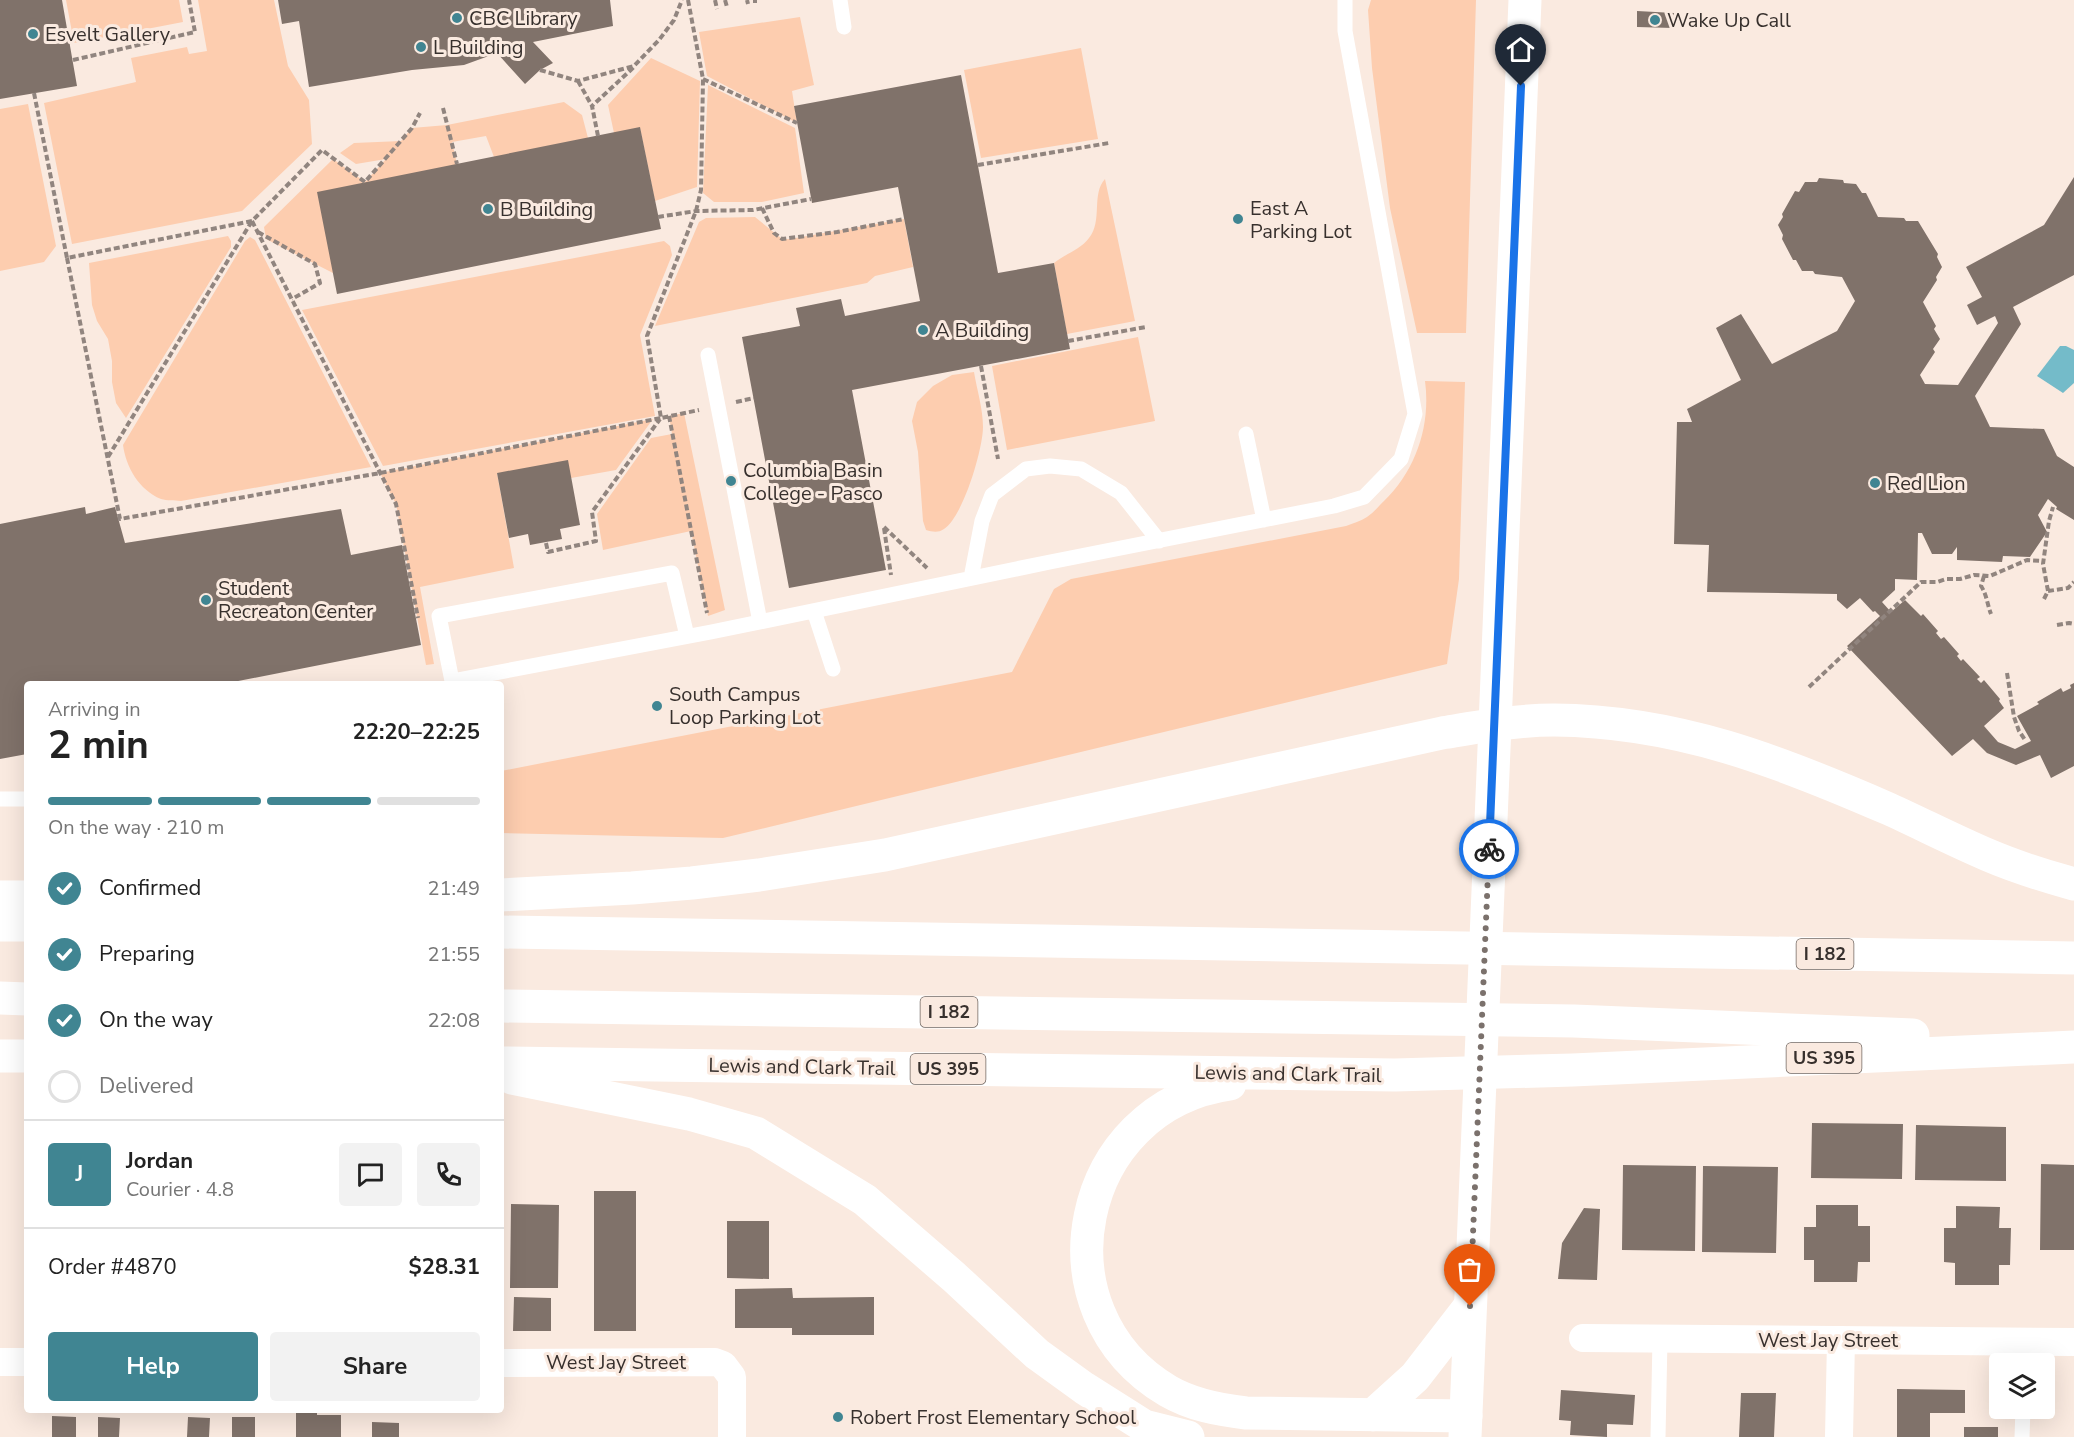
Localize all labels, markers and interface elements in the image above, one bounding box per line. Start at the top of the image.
place label: CBC Library [469,5,578,32]
place label: Wake Up Call [1667,7,1791,34]
marker: CBC Library [450,11,464,25]
marker: Wake Up Call [1648,13,1662,27]
place label: Esvelt Gallery [45,21,171,48]
pin [1495,24,1546,86]
marker: Esvelt Gallery [26,27,40,41]
icon: home [1504,33,1537,66]
place label: L Building [433,34,524,61]
marker: L Building [414,40,428,54]
place label: East A Parking Lot [1250,195,1353,245]
place label: B Building [500,196,593,223]
marker: B Building [481,202,495,216]
marker: East A Parking Lot [1231,212,1245,226]
place label: A Building [935,317,1029,344]
marker: A Building [916,323,930,337]
place label: Columbia Basin College - Pasco [743,457,883,507]
place label: Red Lion [1887,470,1966,497]
marker: Columbia Basin College - Pasco [724,474,738,488]
marker: Red Lion [1868,476,1882,490]
place label: Student Recreaton Center [218,575,373,625]
marker: Student Recreaton Center [199,593,213,607]
place label: South Campus Loop Parking Lot [669,681,821,731]
text: Arriving in [48,696,141,723]
marker: South Campus Loop Parking Lot [650,699,664,713]
text: 22:20–22:25 [352,717,480,747]
text: 2 min [48,719,149,772]
text: On the way · 210 m [48,814,224,841]
courier [1459,819,1519,879]
icon: bike [1473,833,1506,866]
icon: check [48,872,81,905]
text: Confirmed [99,873,201,903]
text: 21:49 [427,875,480,902]
icon: check [48,938,81,971]
text: Preparing [99,939,195,969]
road number: I 182 [1796,939,1854,969]
text: 21:55 [427,941,480,968]
road number: I 182 [920,997,978,1027]
icon: check [48,1004,81,1037]
text: On the way [99,1005,213,1035]
text: 22:08 [427,1007,480,1034]
road number: US 395 [1786,1043,1862,1073]
street label: Lewis and Clark Trail [708,1052,896,1082]
road number: US 395 [910,1054,986,1084]
street label: Lewis and Clark Trail [1194,1059,1382,1089]
text: Delivered [99,1071,194,1101]
button: chat [339,1143,402,1206]
button: phone [417,1143,480,1206]
text: Jordan [126,1146,193,1176]
text: J [76,1159,83,1189]
text: Courier · 4.8 [126,1176,234,1203]
pin [1444,1244,1495,1306]
text: Order #4870 [48,1252,177,1282]
text: $28.31 [409,1252,480,1282]
icon: bag [1453,1253,1486,1286]
street label: West Jay Street [1758,1327,1899,1354]
button: Help [48,1332,258,1401]
button: Share [270,1332,480,1401]
street label: West Jay Street [546,1349,687,1376]
map controls [1989,1353,2055,1419]
button: layers [1989,1353,2055,1419]
place label: Robert Frost Elementary School [850,1404,1136,1431]
marker: Robert Frost Elementary School [831,1410,845,1424]

